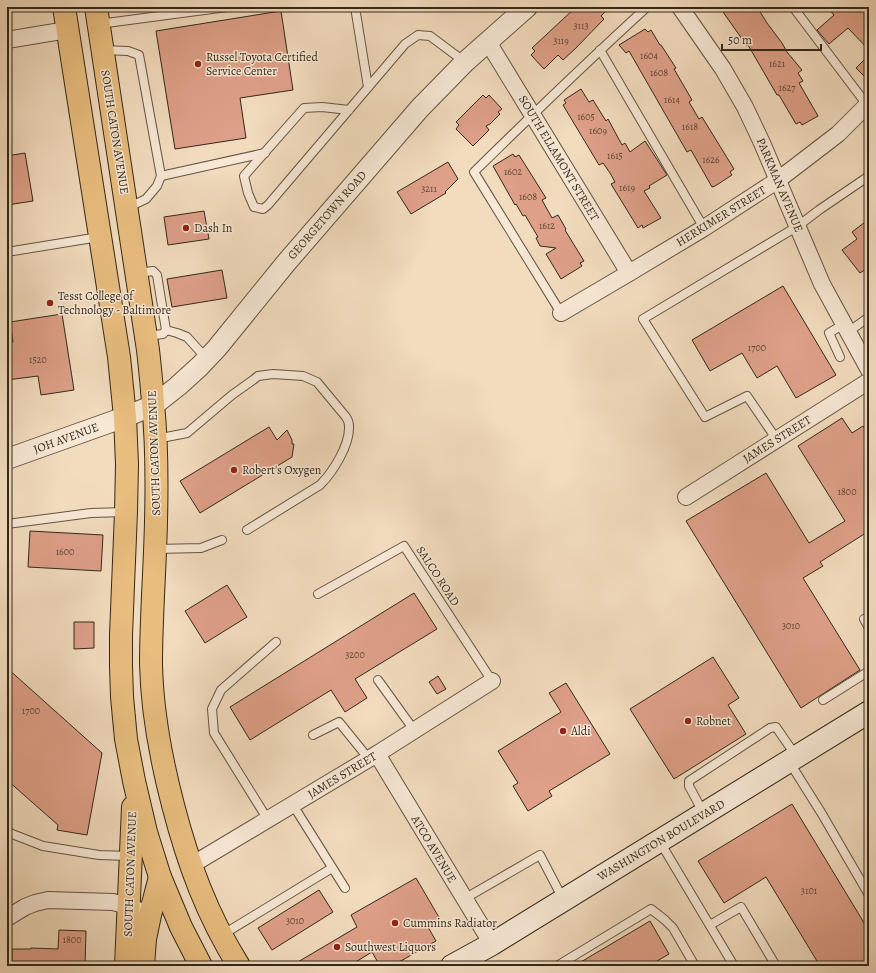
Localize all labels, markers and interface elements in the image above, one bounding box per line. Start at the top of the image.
house number: 3113 [573,19,589,32]
scale bar [722,26,821,52]
text: 50 m [728,32,752,48]
house number: 3119 [553,34,569,47]
place label: Russel Toyota Certified Service Center [206,49,318,79]
house number: 1604 [640,49,658,62]
house number: 1621 [769,57,786,70]
marker: Russel Toyota Certified Service Center [193,59,203,69]
house number: 1608 [650,66,668,79]
street label: SOUTH CATON AVENUE [97,69,133,195]
house number: 1627 [779,81,796,94]
street label: SOUTH ELLAMONT STREET [515,92,603,224]
house number: 1614 [664,93,680,106]
house number: 1605 [577,110,595,123]
house number: 1618 [682,120,698,133]
house number: 1609 [589,124,607,137]
street label: PARKMAN AVENUE [753,135,807,235]
house number: 1615 [607,149,623,162]
house number: 1626 [702,153,720,166]
house number: 1602 [504,165,522,178]
street label: GEORGETOWN ROAD [284,167,370,263]
house number: 1619 [619,181,635,194]
house number: 3211 [421,182,437,195]
street label: HERKIMER STREET [673,182,769,250]
house number: 1608 [519,190,537,203]
house number: 1612 [539,219,555,232]
place label: Dash In [194,220,233,236]
marker: Dash In [181,223,191,233]
place label: Tesst College of Technology - Baltimore [58,288,171,318]
marker: Tesst College of Technology - Baltimore [45,298,55,308]
house number: 1700 [748,341,766,354]
house number: 1520 [29,353,47,366]
street label: SOUTH CATON AVENUE [144,390,164,516]
street label: JAMES STREET [740,411,815,466]
street label: JOH AVENUE [31,419,101,457]
place label: Robert's Oxygen [242,462,322,478]
marker: Robert's Oxygen [229,465,239,475]
house number: 1800 [838,485,856,498]
street label: SALCO ROAD [413,543,463,609]
house number: 1600 [56,545,74,558]
house number: 3010 [782,619,800,632]
house number: 3200 [345,648,365,661]
house number: 1700 [22,704,40,717]
place label: Robnet [696,713,731,729]
marker: Robnet [683,716,693,726]
place label: Aldi [570,723,591,739]
marker: Aldi [558,726,568,736]
street label: JAMES STREET [305,748,380,802]
street label: WASHINGTON BOULEVARD [593,796,728,885]
street label: SOUTH CATON AVENUE [120,811,140,937]
street label: ATCO AVENUE [407,811,460,886]
house number: 3101 [801,884,818,897]
house number: 3010 [286,914,304,927]
place label: Cummins Radiator [403,915,497,931]
marker: Cummins Radiator [390,918,400,928]
house number: 1800 [63,933,81,946]
place label: Southwest Liquors [345,939,436,955]
marker: Southwest Liquors [332,942,342,952]

